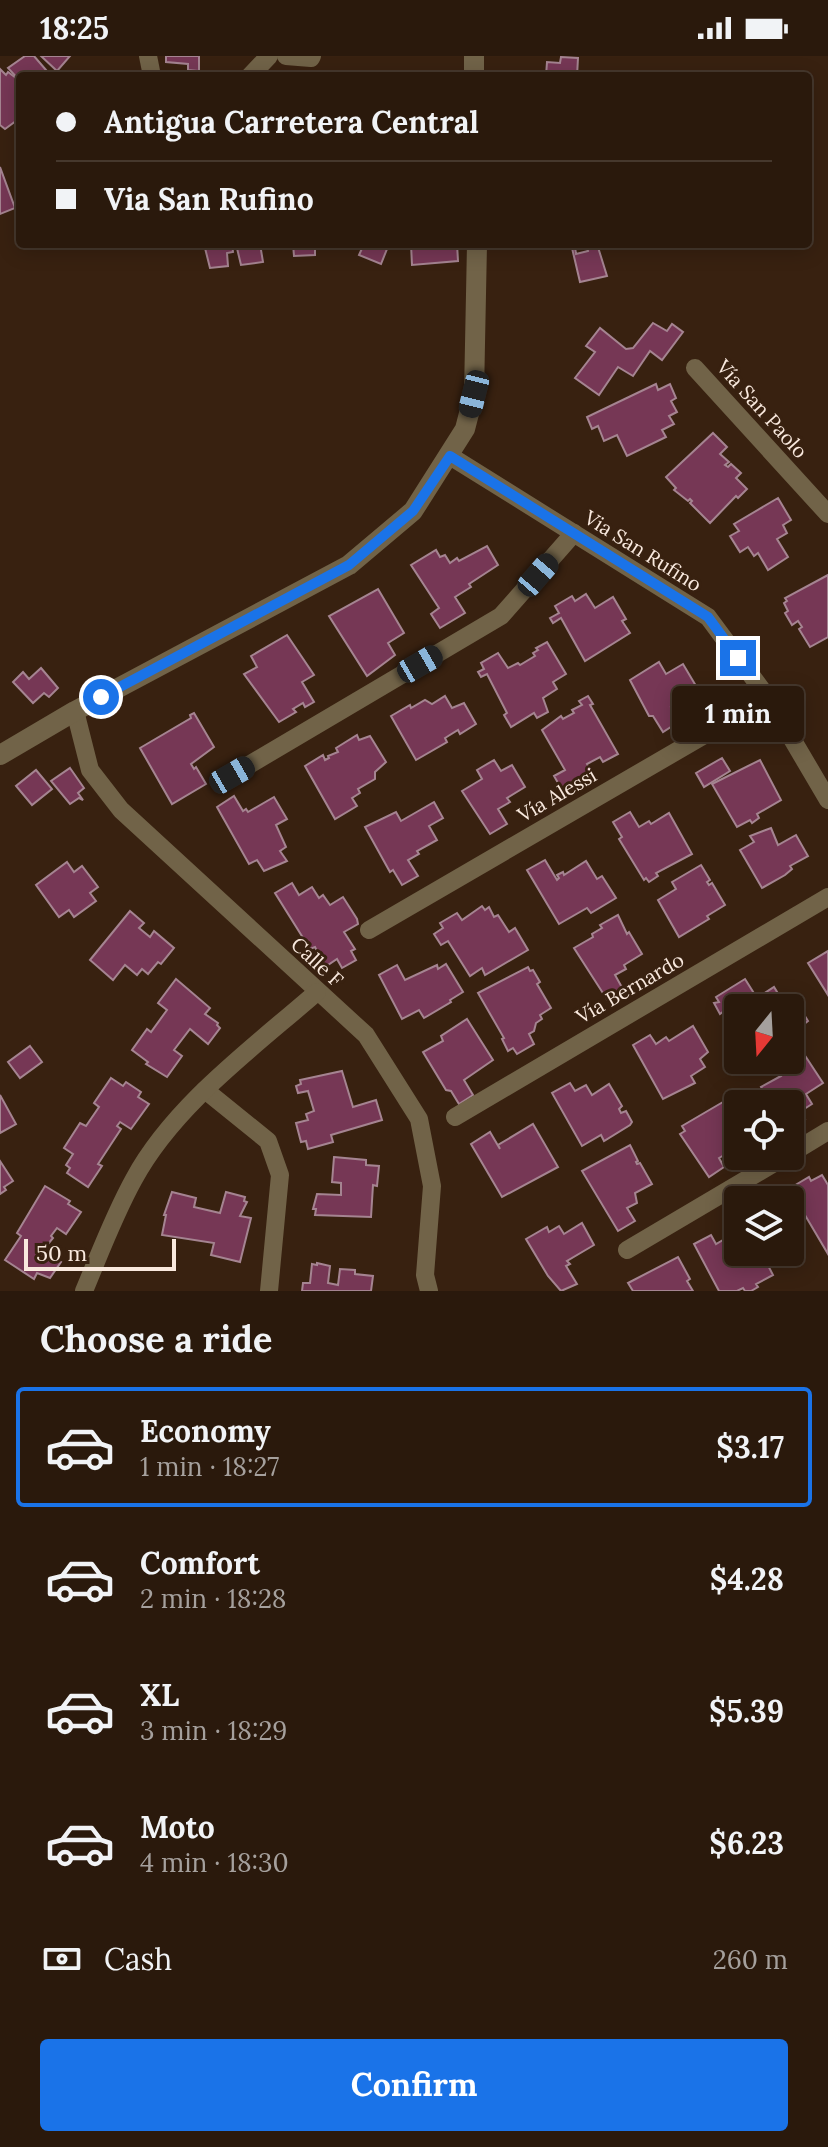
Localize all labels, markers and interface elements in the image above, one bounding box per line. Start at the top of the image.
text: 18:25 [40,9,109,47]
text: Antigua Carretera Central [104,103,479,141]
text: Via San Rufino [104,180,314,218]
street label: Vía San Paolo [711,353,813,463]
car [457,368,491,420]
street label: Via San Rufino [579,504,707,597]
car [513,549,563,601]
route end [720,640,756,676]
car [393,642,447,686]
route start [83,679,119,715]
callout: 1 min [672,686,804,742]
text: 1 min [705,697,771,730]
car [205,753,259,797]
street label: Vía Alessi [512,762,601,828]
street label: Calle F [286,931,349,992]
street label: Vía Bernardo [570,947,688,1029]
north arrow [724,994,804,1074]
map controls [724,994,804,1266]
button: locate [724,1090,804,1170]
button: layers [724,1186,804,1266]
scale bar [24,1235,176,1271]
text: 50 m [36,1239,87,1267]
text: Choose a ride [40,1316,272,1362]
icon: car [44,1411,116,1483]
text: Economy [140,1412,271,1450]
text: $3.17 [716,1428,784,1466]
text: 1 min · 18:27 [140,1450,279,1483]
icon: car [44,1543,116,1615]
text: Comfort [140,1544,260,1582]
text: $4.28 [710,1560,784,1598]
text: 2 min · 18:28 [140,1582,286,1615]
icon: car [44,1675,116,1747]
text: XL [140,1676,179,1714]
text: $5.39 [709,1692,784,1730]
text: 3 min · 18:29 [140,1714,287,1747]
icon: car [44,1807,116,1879]
text: Moto [140,1808,215,1846]
text: $6.23 [709,1824,784,1862]
text: 4 min · 18:30 [140,1846,289,1879]
icon: cash [40,1937,84,1981]
text: Cash [104,1940,172,1978]
text: 260 m [713,1943,788,1976]
button: Confirm [40,2039,788,2131]

